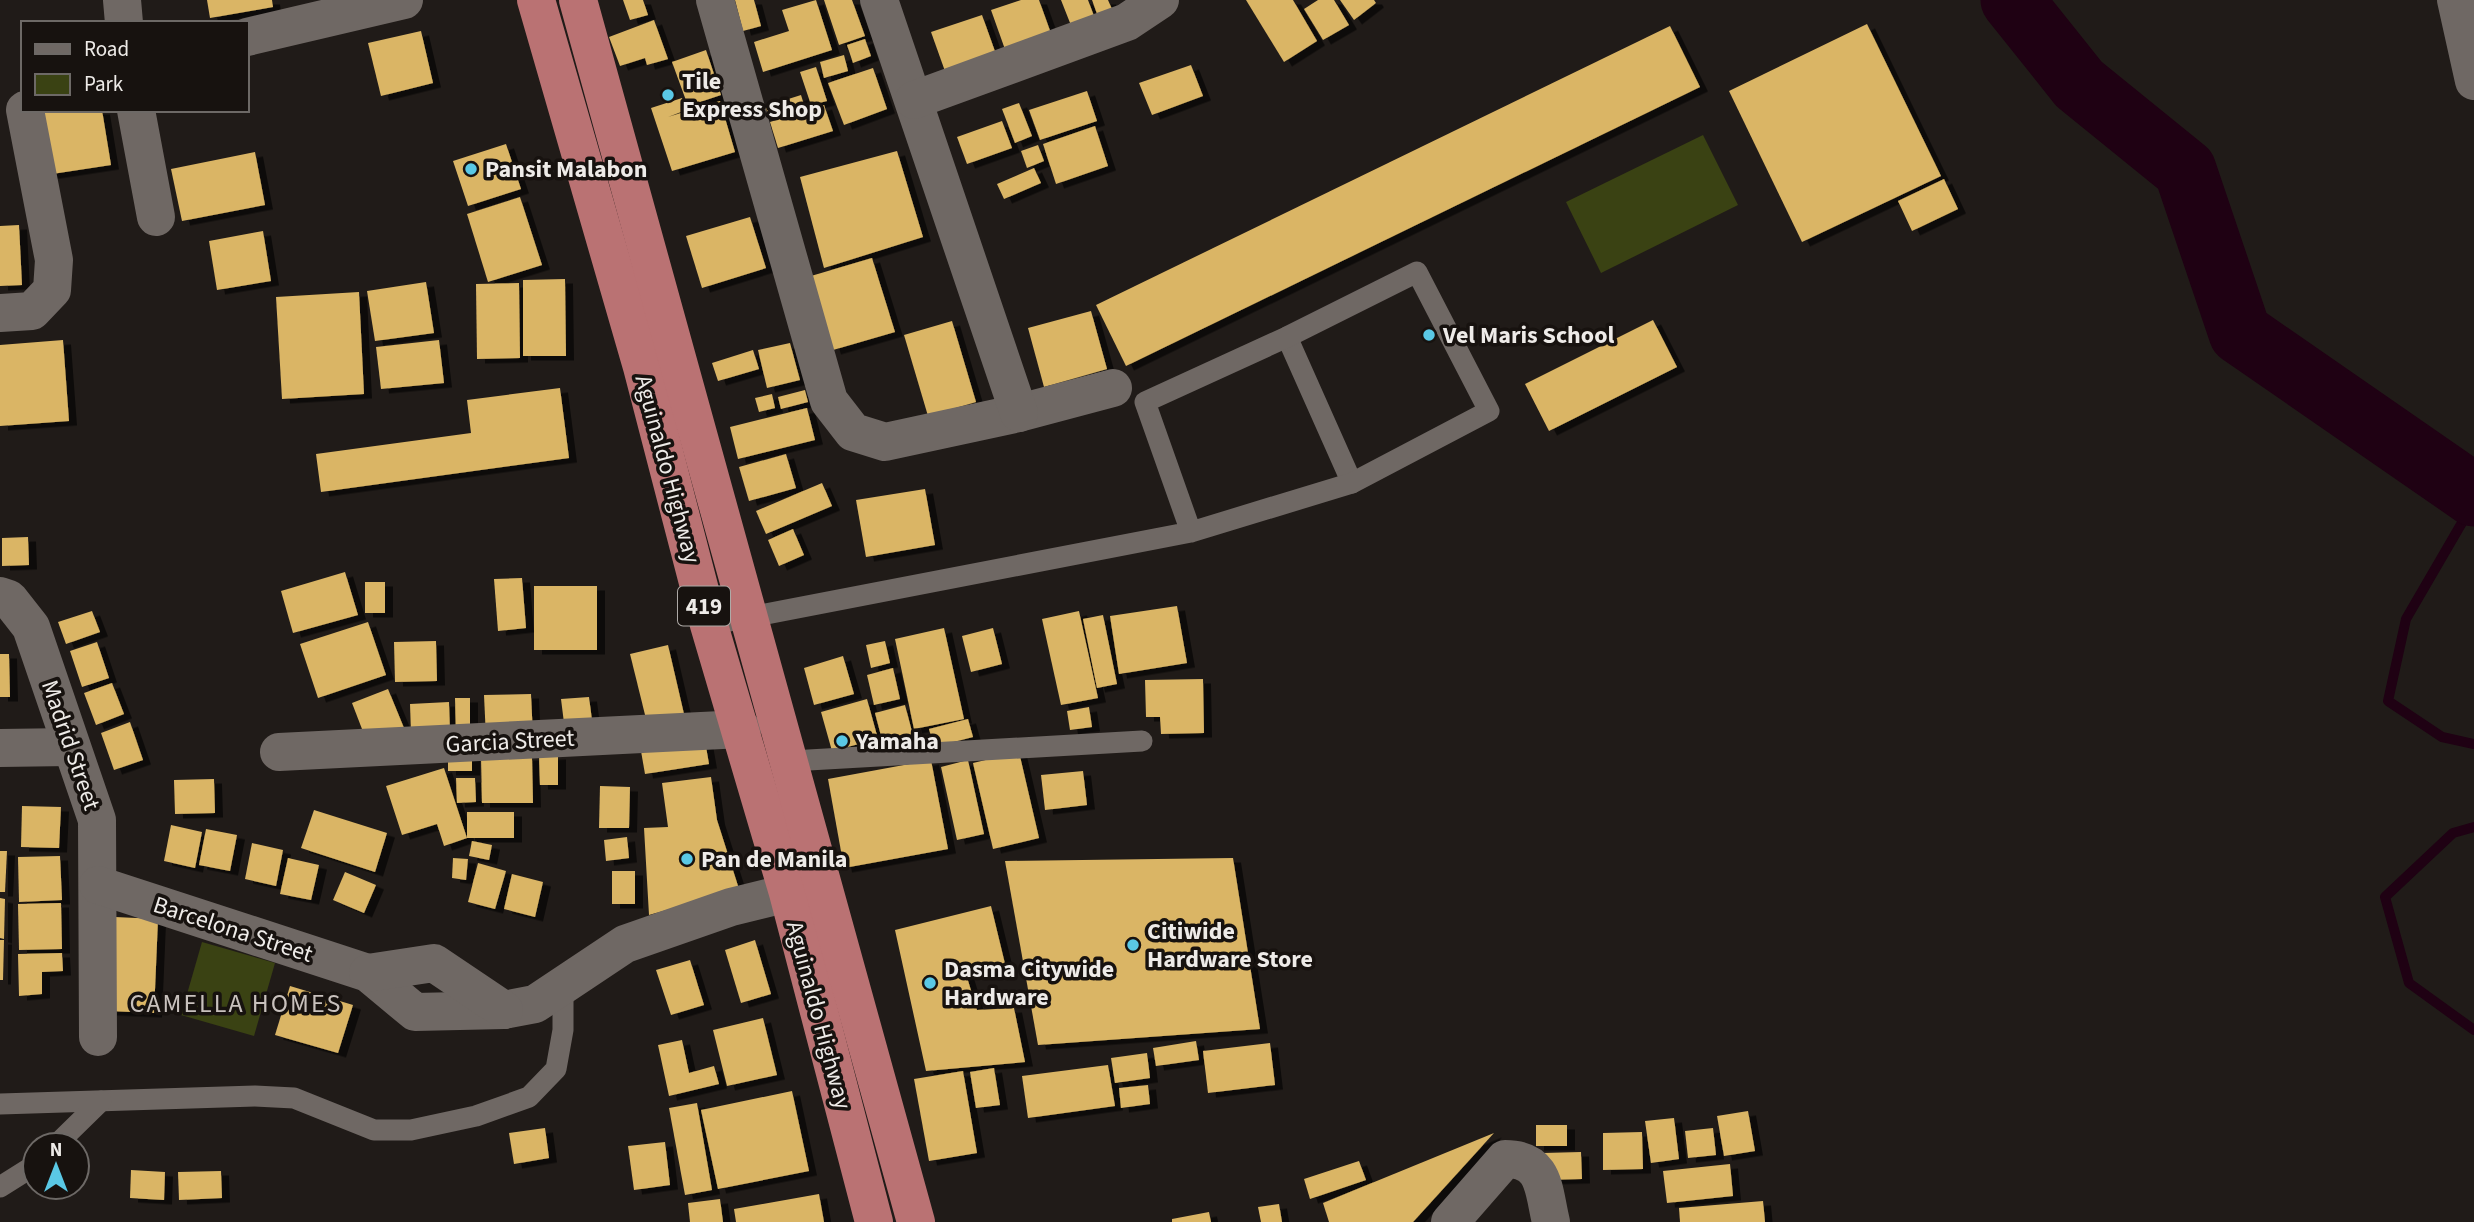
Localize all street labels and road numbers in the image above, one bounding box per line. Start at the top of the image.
street label: Aguinaldo Highway [626,371,709,567]
road number: 419 [678,586,730,626]
street label: Madrid Street [32,675,109,815]
street label: Garcia Street [445,721,575,762]
street label: Barcelona Street [149,887,317,972]
street label: Aguinaldo Highway [777,917,860,1113]

